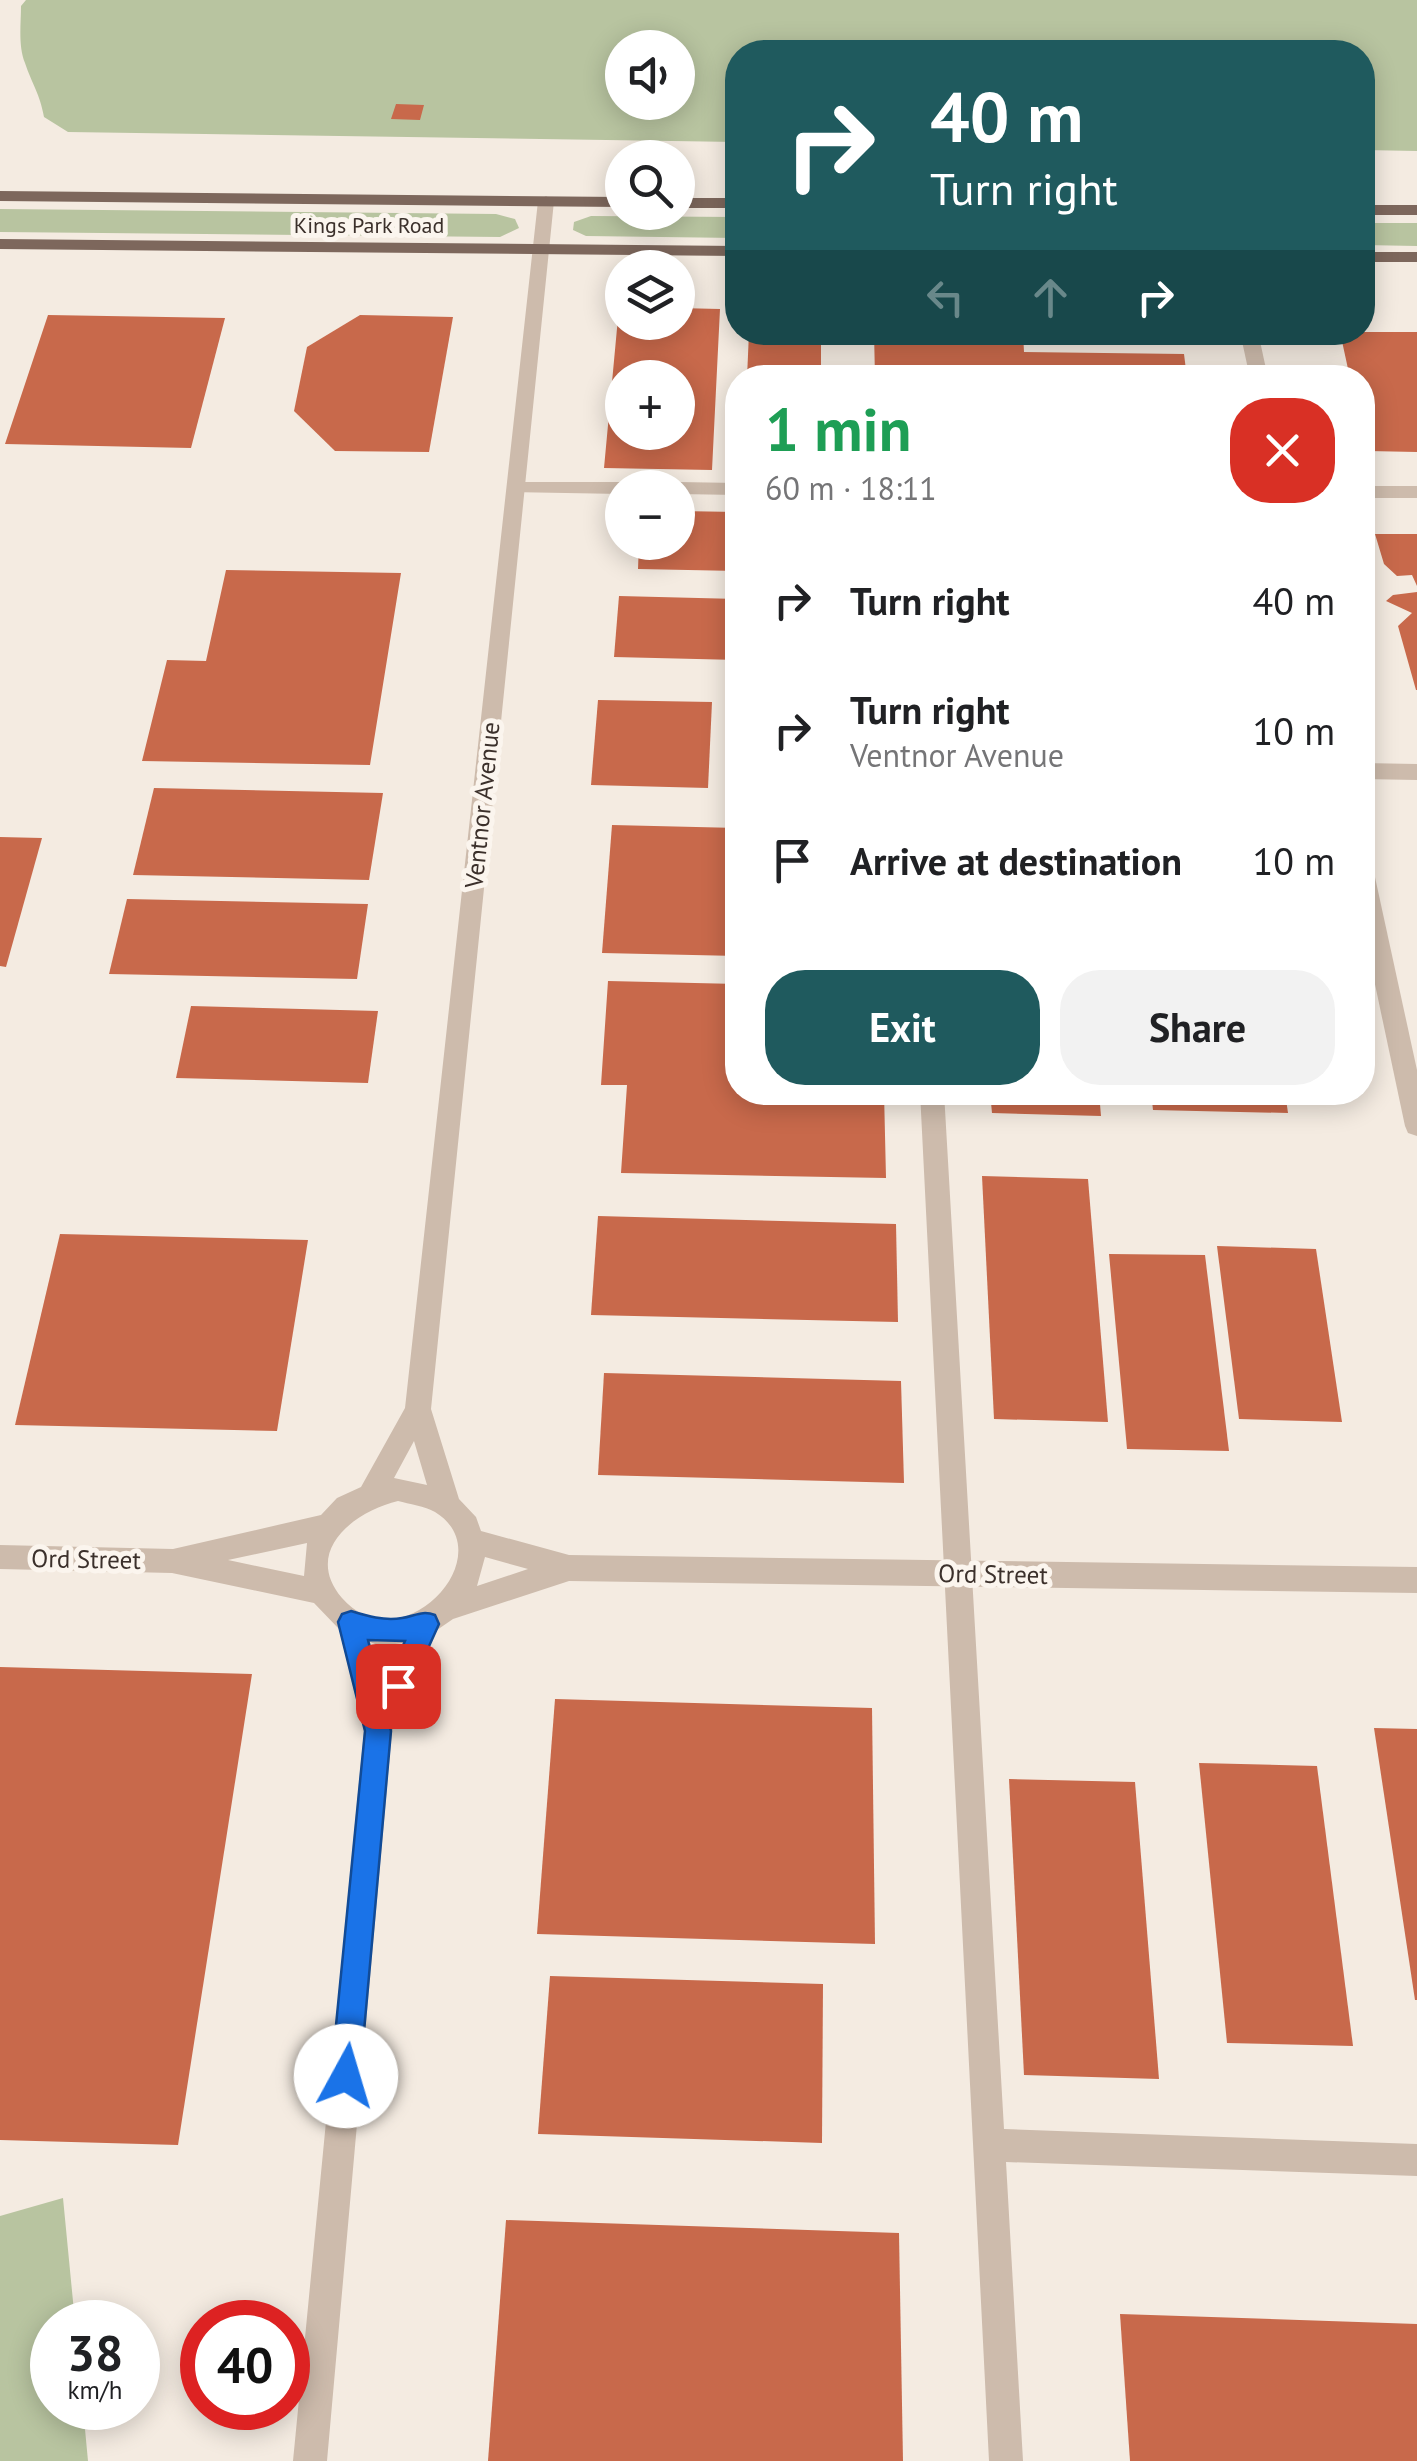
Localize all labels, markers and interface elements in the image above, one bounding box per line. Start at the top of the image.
map controls [605,30,695,560]
button: sound [605,30,695,120]
text: 40 m [930,71,1083,161]
icon: right [765,80,895,210]
button: search [605,140,695,230]
text: Turn right [930,159,1118,217]
street label: Kings Park Road [294,211,444,239]
button: layers [605,250,695,340]
icon: left [918,270,973,325]
icon: ahead [1023,270,1078,325]
icon: right [1128,270,1183,325]
button: + [605,360,695,450]
text: 1 min [765,390,911,468]
button: close [1230,398,1335,503]
text: 60 m · 18:11 [765,467,937,509]
button: − [605,470,695,560]
icon: right [765,573,820,628]
text: Turn right [850,576,1010,625]
text: 40 m [1253,576,1335,625]
text: Turn right [850,685,1010,734]
icon: right [765,703,820,758]
text: 10 m [1253,706,1335,755]
street label: Ventnor Avenue [457,720,507,891]
text: Ventnor Avenue [850,734,1064,776]
icon: arrive [765,833,820,888]
text: Arrive at destination [850,836,1182,885]
text: 10 m [1253,836,1335,885]
button: Exit [765,970,1040,1085]
button: Share [1060,970,1335,1085]
street label: Ord Street [31,1542,142,1576]
street label: Ord Street [938,1557,1049,1591]
pin [356,1644,441,1729]
icon: arrive [371,1659,426,1714]
position arrow [294,2024,398,2128]
speed limit sign: 40 [180,2300,310,2430]
text: 38 [67,2320,123,2385]
text: km/h [68,2374,122,2406]

